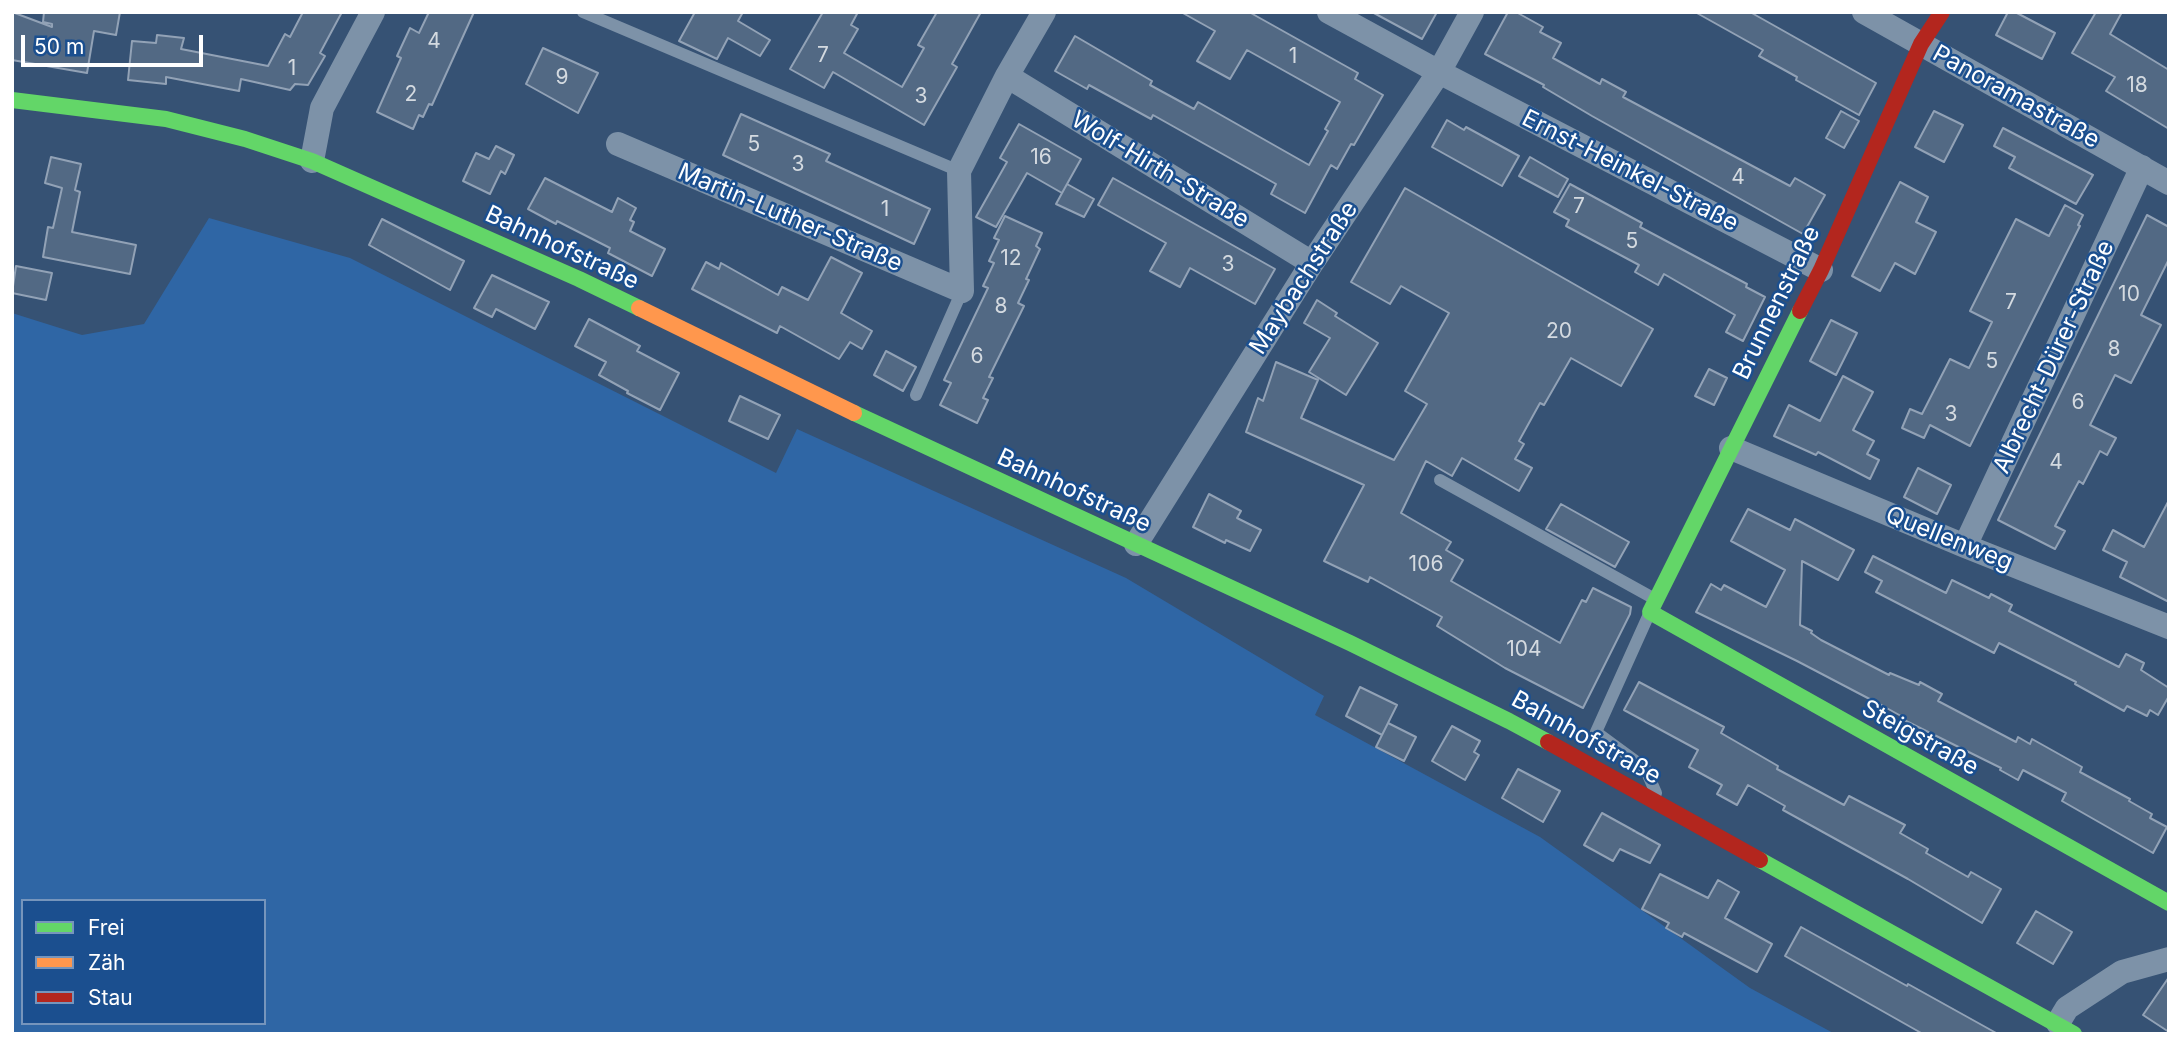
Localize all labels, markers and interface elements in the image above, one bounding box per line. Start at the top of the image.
scale bar [24,21,206,65]
house number: 4 [427,29,441,55]
text: 50 m [34,34,84,59]
street label: Panoramastraße [1928,39,2104,155]
house number: 7 [817,43,829,69]
house number: 1 [1289,44,1297,70]
house number: 1 [288,56,296,82]
house number: 9 [555,65,569,91]
house number: 18 [2126,73,2148,99]
house number: 2 [405,82,417,108]
house number: 3 [915,84,927,110]
street label: Ernst-Heinkel-Straße [1517,104,1743,238]
street label: Wolf-Hirth-Straße [1066,105,1254,235]
house number: 5 [748,132,760,158]
house number: 16 [1030,145,1052,171]
house number: 3 [792,152,804,178]
street label: Martin-Luther-Straße [673,158,907,278]
house number: 4 [1731,165,1745,191]
house number: 7 [1573,194,1585,220]
street label: Maybachstraße [1244,196,1364,360]
house number: 1 [881,197,889,223]
street label: Bahnhofstraße [481,200,643,296]
street label: Brunnenstraße [1727,222,1827,384]
house number: 5 [1626,229,1638,255]
street label: Albrecht-Dürer-Straße [1987,236,2121,478]
house number: 12 [1000,246,1022,272]
house number: 3 [1222,252,1234,278]
house number: 10 [2118,282,2140,308]
house number: 7 [2005,290,2017,316]
house number: 8 [995,294,1007,320]
house number: 20 [1546,319,1572,345]
house number: 8 [2108,337,2120,363]
house number: 6 [970,344,984,370]
house number: 5 [1986,349,1998,375]
house number: 6 [2071,390,2085,416]
house number: 3 [1945,402,1957,428]
street label: Bahnhofstraße [993,443,1155,539]
house number: 4 [2049,450,2063,476]
street label: Quellenweg [1881,501,2017,577]
house number: 106 [1409,552,1443,578]
house number: 104 [1506,637,1542,663]
street label: Bahnhofstraße [1506,685,1666,791]
street label: Steigstraße [1856,694,1984,782]
legend [21,899,266,1025]
text: Frei [88,915,125,940]
text: Zäh [88,950,125,975]
text: Stau [88,985,133,1010]

